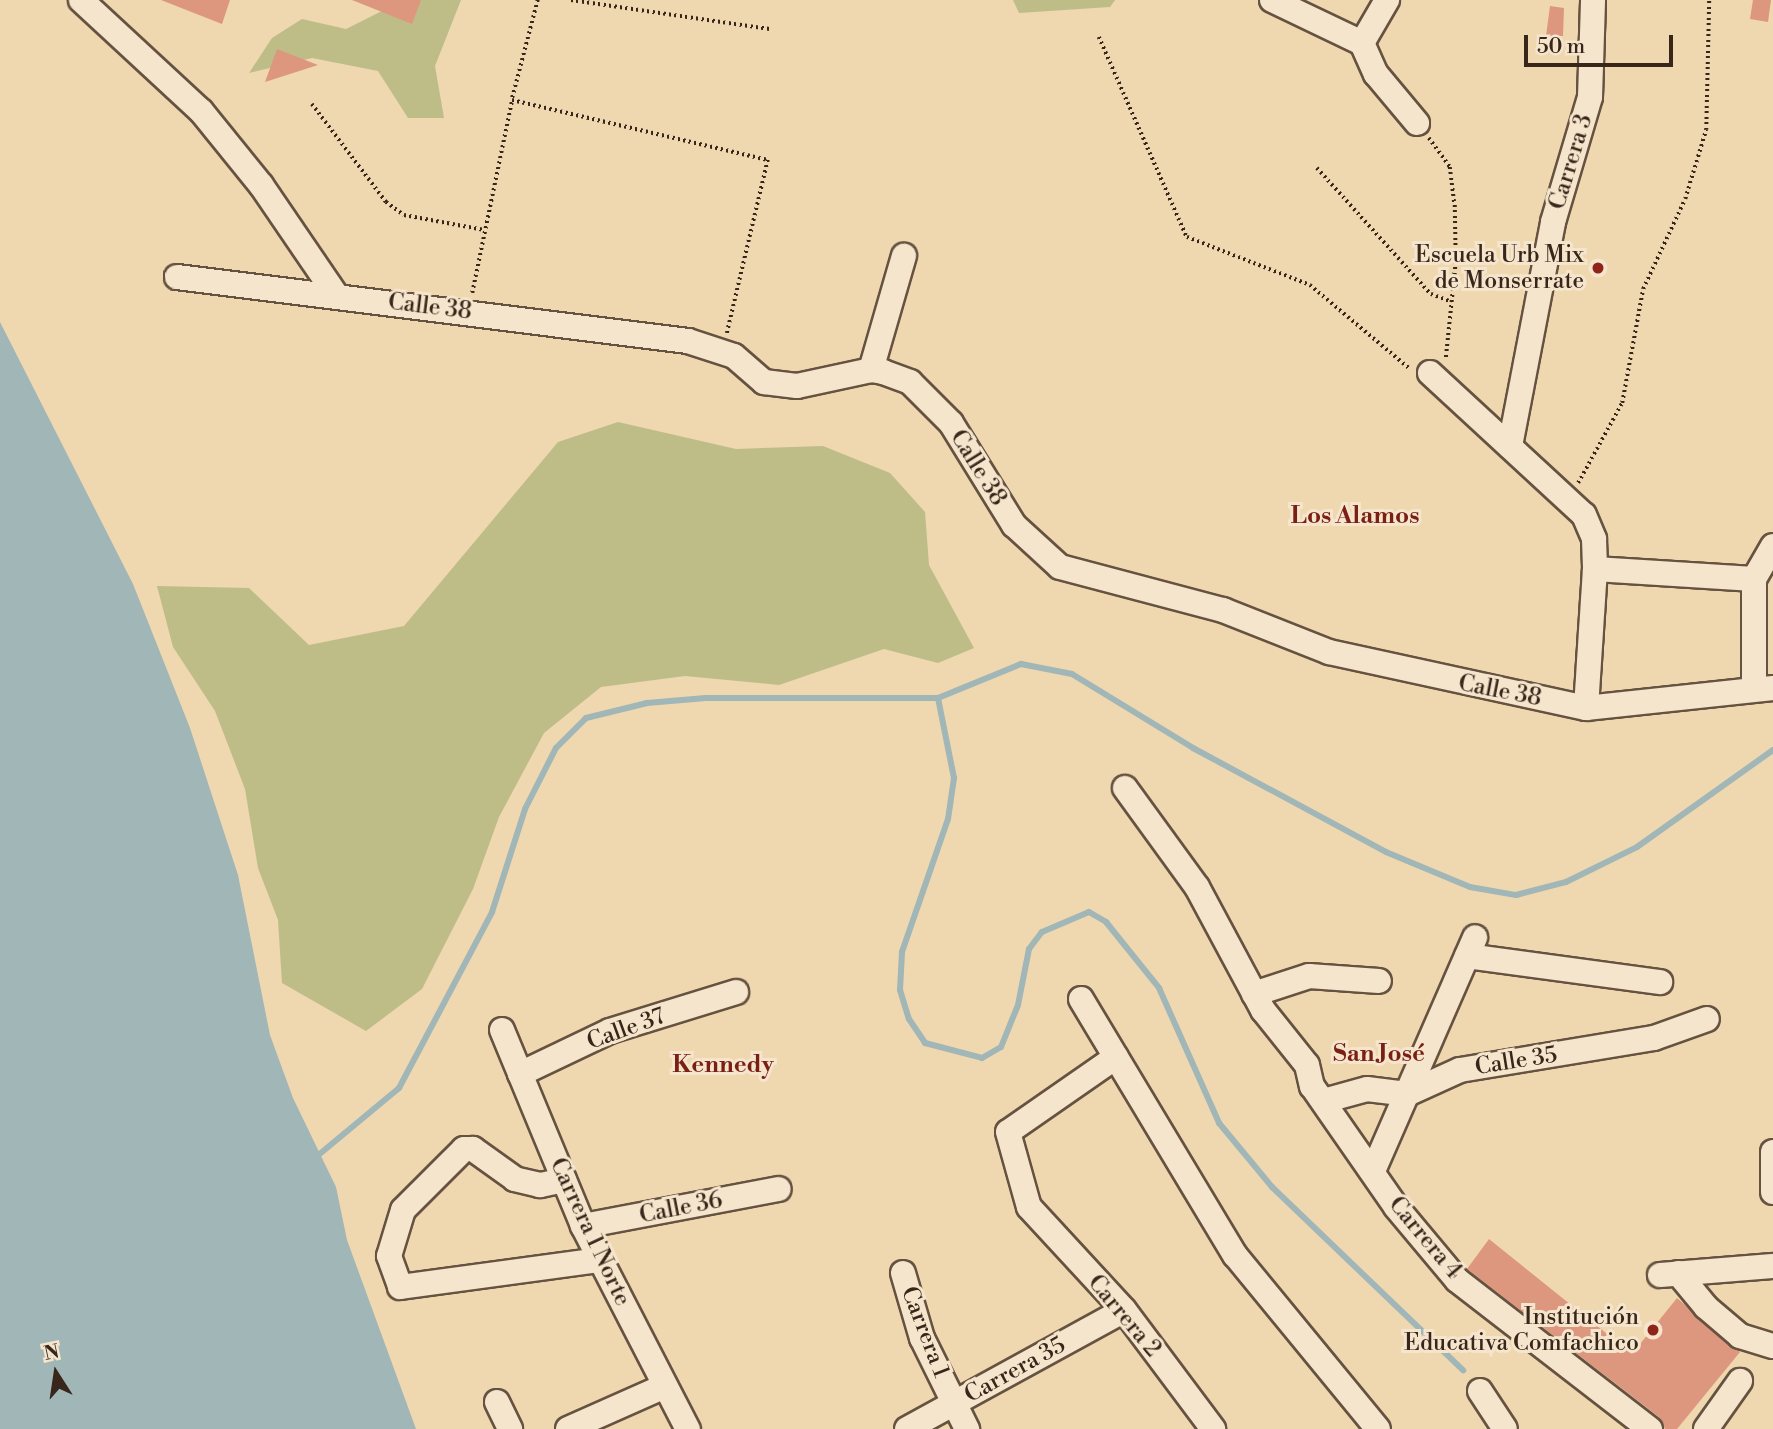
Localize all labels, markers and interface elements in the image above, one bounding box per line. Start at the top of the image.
scale bar [1528,21,1677,65]
text: 50 m [1537,34,1585,60]
street label: Carrera 3 [1543,111,1599,213]
place label: Escuela Urb Mix de Monserrate [1415,241,1584,295]
marker: Escuela Urb Mix de Monserrate [1590,260,1606,276]
street label: Calle 38 [387,288,473,326]
street label: Calle 38 [944,425,1012,511]
district label: Los Alamos [1291,503,1419,531]
street label: Calle 38 [1456,669,1544,713]
street label: Calle 37 [583,1002,669,1056]
district label: San José [1333,1041,1425,1069]
street label: Calle 35 [1473,1041,1559,1081]
district label: Kennedy [672,1052,774,1080]
street label: Carrera 1 Norte [544,1154,636,1310]
street label: Calle 36 [637,1186,725,1230]
street label: Carrera 4 [1383,1191,1467,1285]
street label: Carrera 2 [1082,1269,1166,1363]
street label: Carrera 1 [895,1283,955,1381]
place label: Institución Educativa Comfachico [1404,1303,1639,1357]
marker: Institución Educativa Comfachico [1645,1322,1661,1338]
street label: Carrera 35 [960,1331,1070,1409]
north arrow [21,1338,91,1408]
text: N [42,1339,61,1366]

